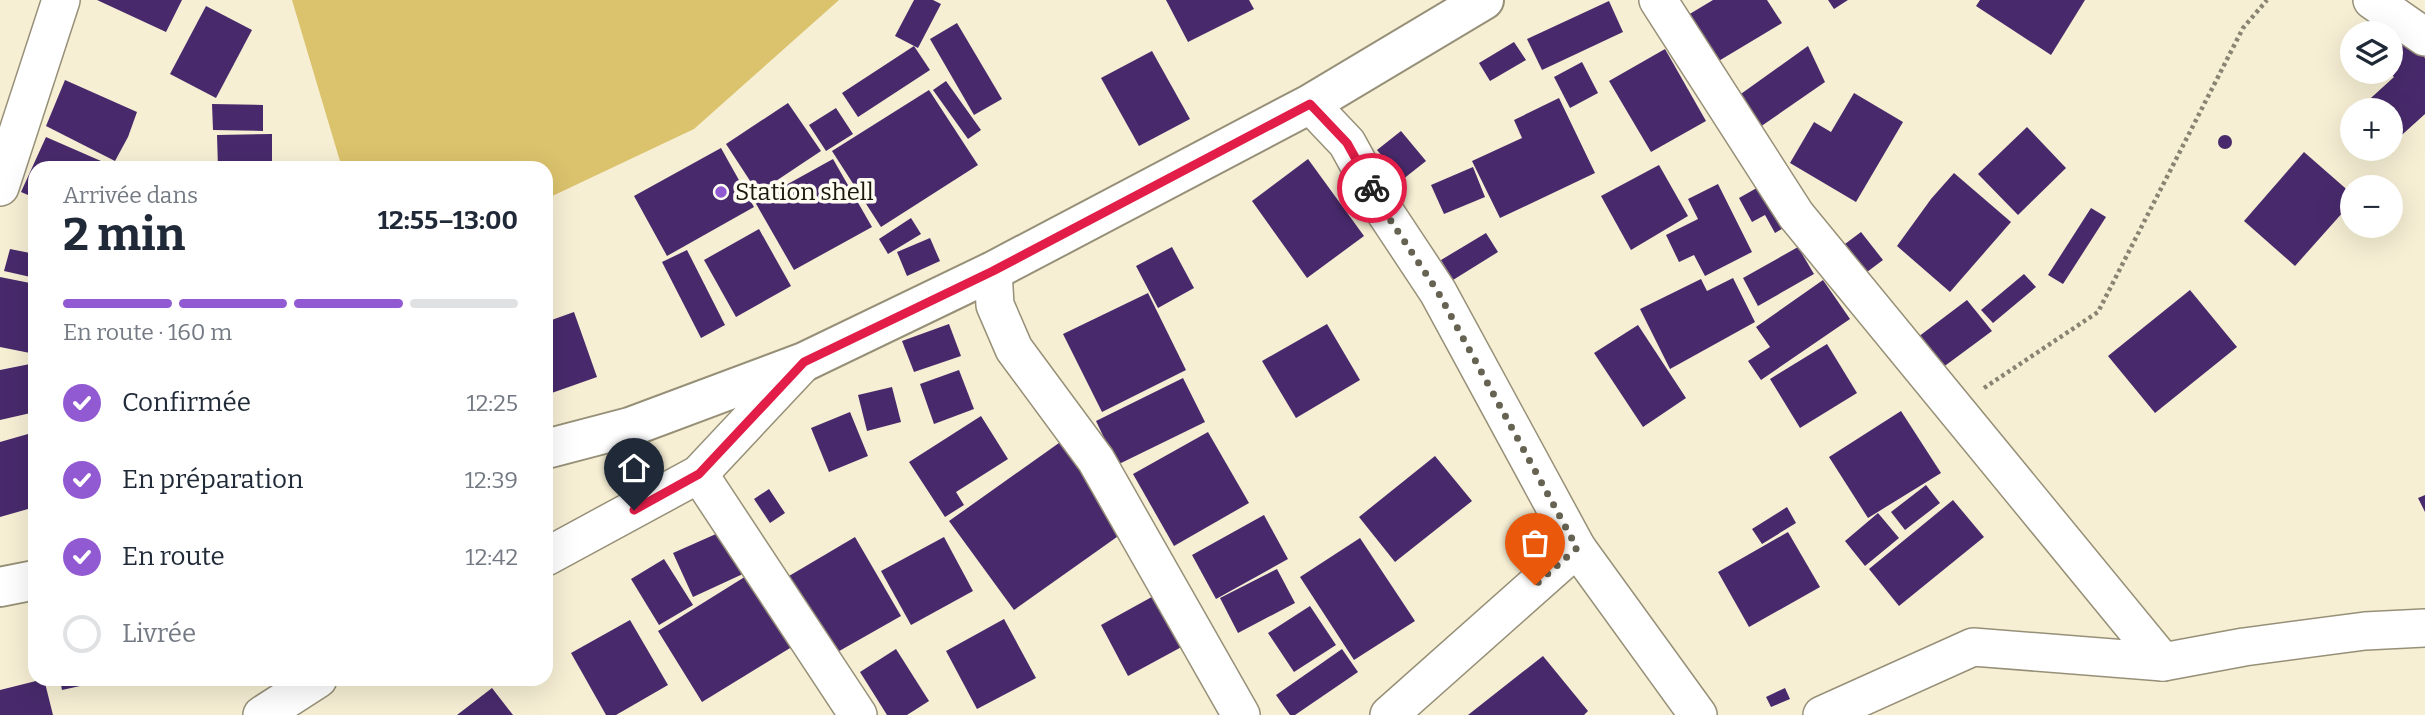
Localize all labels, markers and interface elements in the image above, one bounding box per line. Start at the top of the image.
map controls [2340,21,2403,238]
button: layers [2340,21,2403,84]
button: + [2340,98,2403,161]
courier [1337,153,1407,223]
icon: bike [1353,169,1391,207]
button: − [2340,175,2403,238]
place label: Station shell [735,178,874,206]
text: Arrivée dans [63,181,198,209]
marker: Station shell [713,184,729,200]
text: 12:55–13:00 [378,205,518,236]
text: 2 min [63,207,185,262]
text: En route · 160 m [63,318,232,346]
icon: check [63,384,101,422]
text: Confirmée [122,387,251,418]
text: 12:25 [467,389,518,417]
pin [604,438,664,510]
icon: home [615,449,653,487]
icon: check [63,461,101,499]
text: En préparation [122,464,303,495]
text: 12:39 [465,466,518,494]
pin [1505,513,1565,585]
icon: bag [1516,524,1554,562]
icon: check [63,538,101,576]
text: En route [122,541,225,572]
text: 12:42 [465,543,518,571]
text: Livrée [122,618,196,649]

